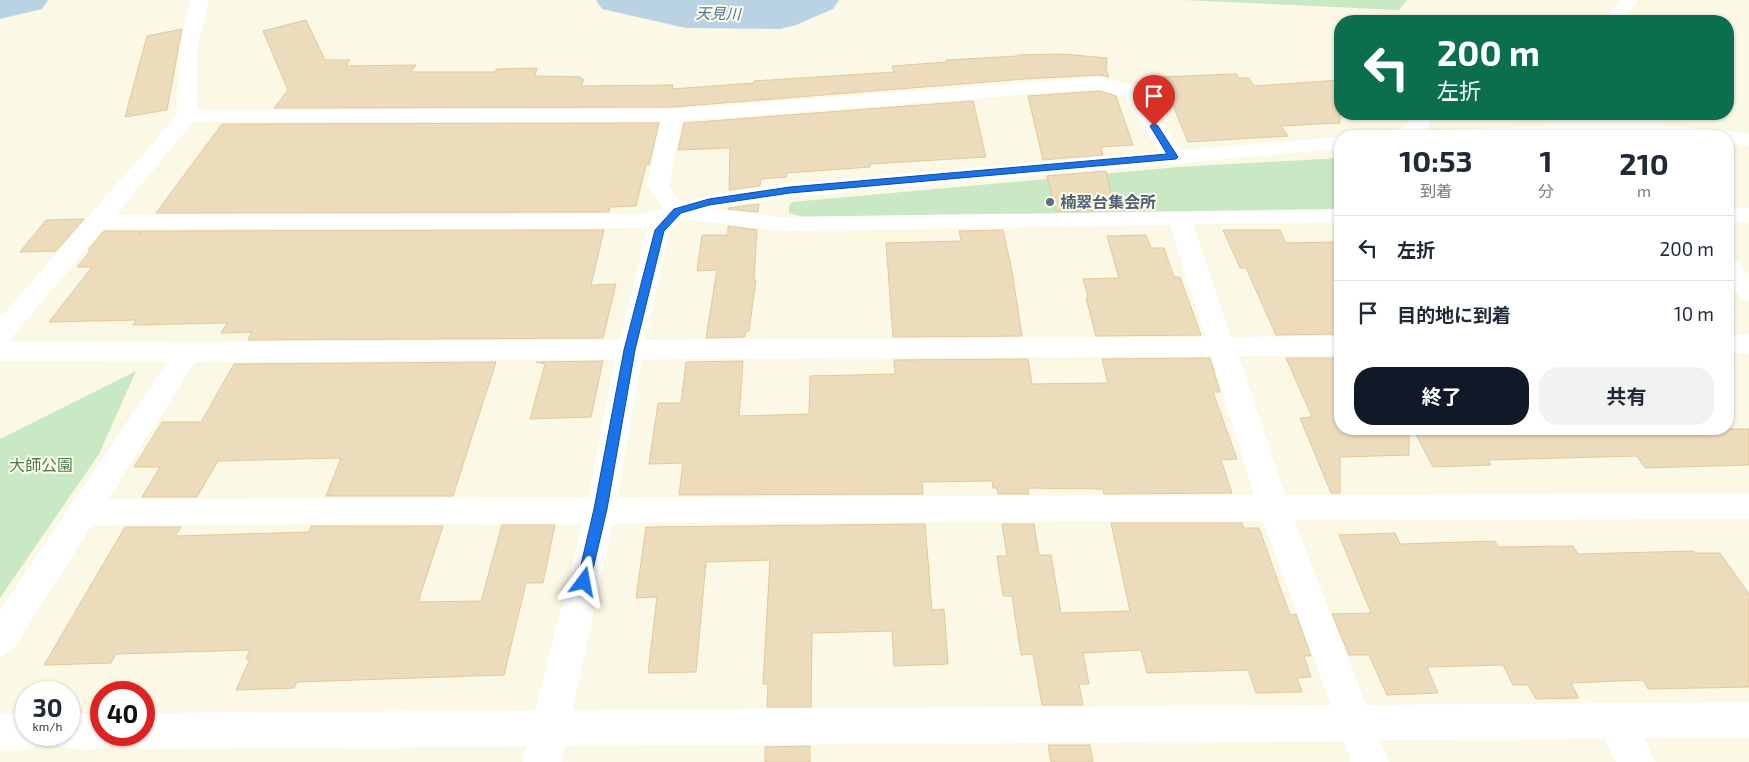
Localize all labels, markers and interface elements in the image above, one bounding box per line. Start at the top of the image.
water label: 天見川 [695,4,743,22]
text: 200 m [1437,31,1540,73]
icon: left [1354,35,1419,100]
pin [1133,75,1175,126]
text: 左折 [1437,77,1481,103]
icon: arrive [1140,82,1168,110]
text: 10:53 [1399,142,1473,178]
text: 1 [1539,142,1552,178]
text: 210 [1619,145,1669,181]
text: 到着 [1420,181,1452,200]
text: 分 [1538,181,1554,200]
text: m [1637,181,1651,200]
place label: 楠翠台集会所 [1060,192,1156,211]
marker: 楠翠台集会所 [1044,196,1056,208]
icon: left [1354,234,1382,262]
text: 200 m [1660,237,1714,260]
text: 左折 [1397,238,1435,261]
icon: arrive [1354,299,1382,327]
text: 10 m [1674,302,1714,325]
text: 目的地に到着 [1397,303,1511,326]
button: 終了 [1354,367,1529,425]
button: 共有 [1539,367,1714,425]
park label: 大師公園 [9,455,73,474]
position arrow [557,555,609,607]
speed limit sign: 40 [90,681,155,746]
text: 30 [33,692,62,722]
text: km/h [33,719,62,733]

